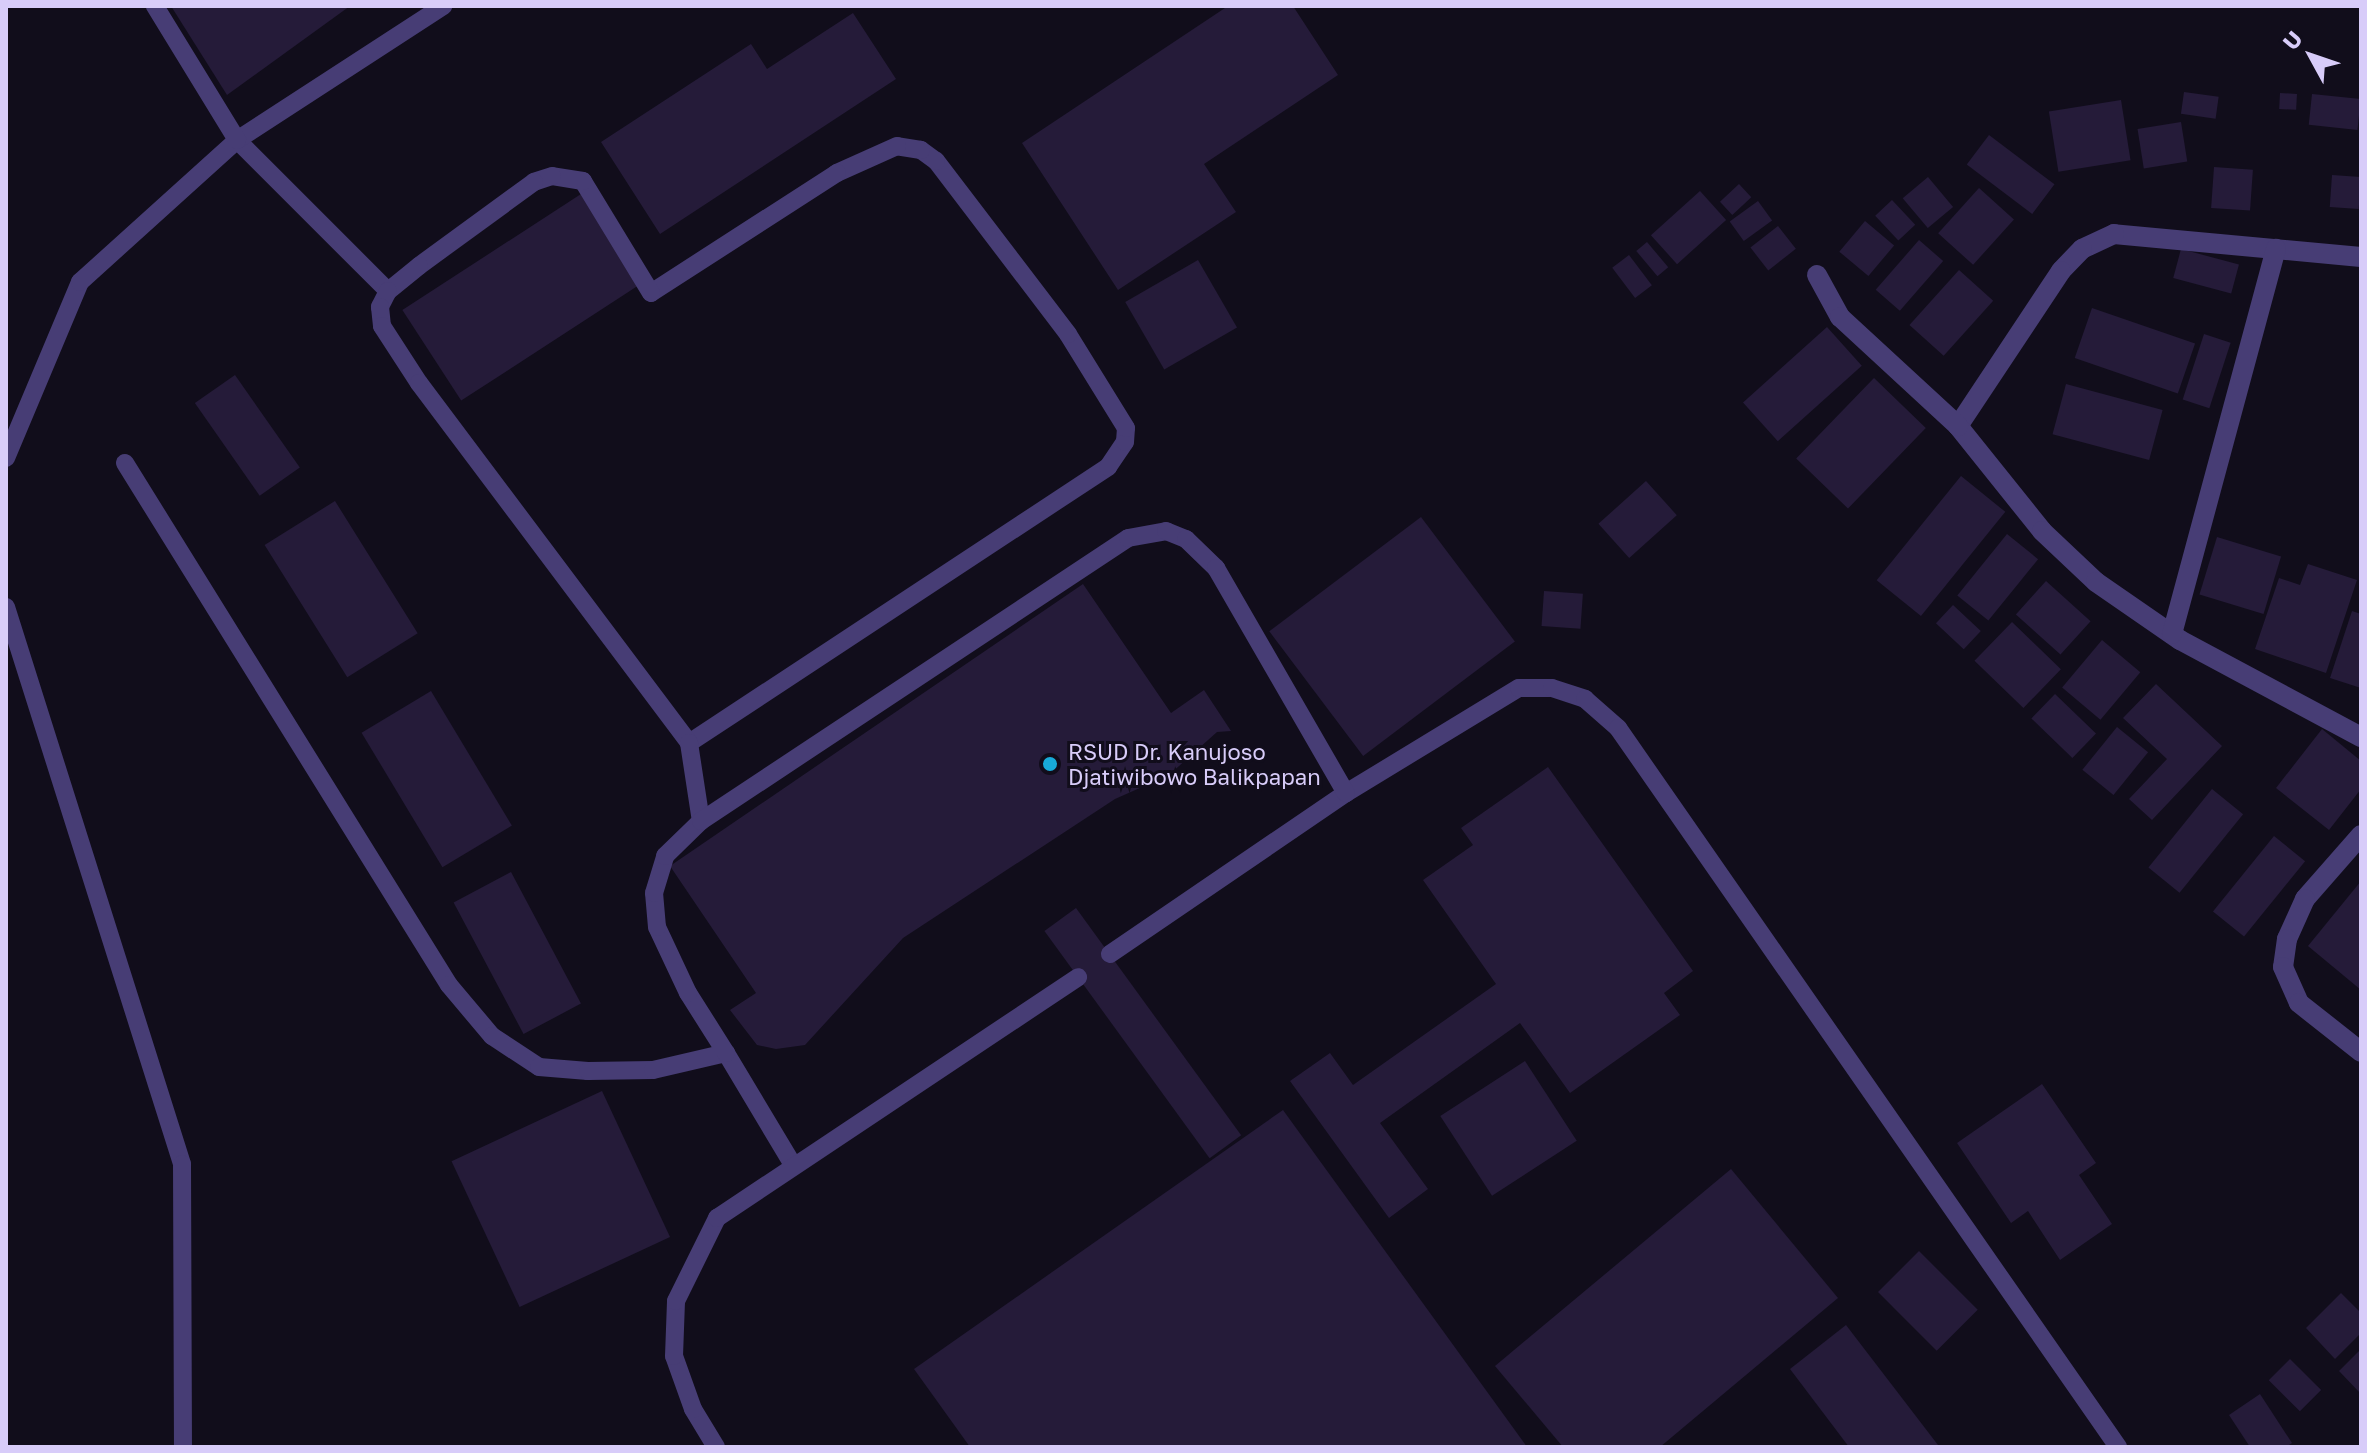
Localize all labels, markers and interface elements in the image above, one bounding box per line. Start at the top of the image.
north arrow [2271,16,2351,96]
text: U [2277,25,2308,55]
place label: RSUD Dr. Kanujoso Djatiwibowo Balikpapan [1068,738,1321,790]
marker: RSUD Dr. Kanujoso Djatiwibowo Balikpapan [1039,753,1061,775]

